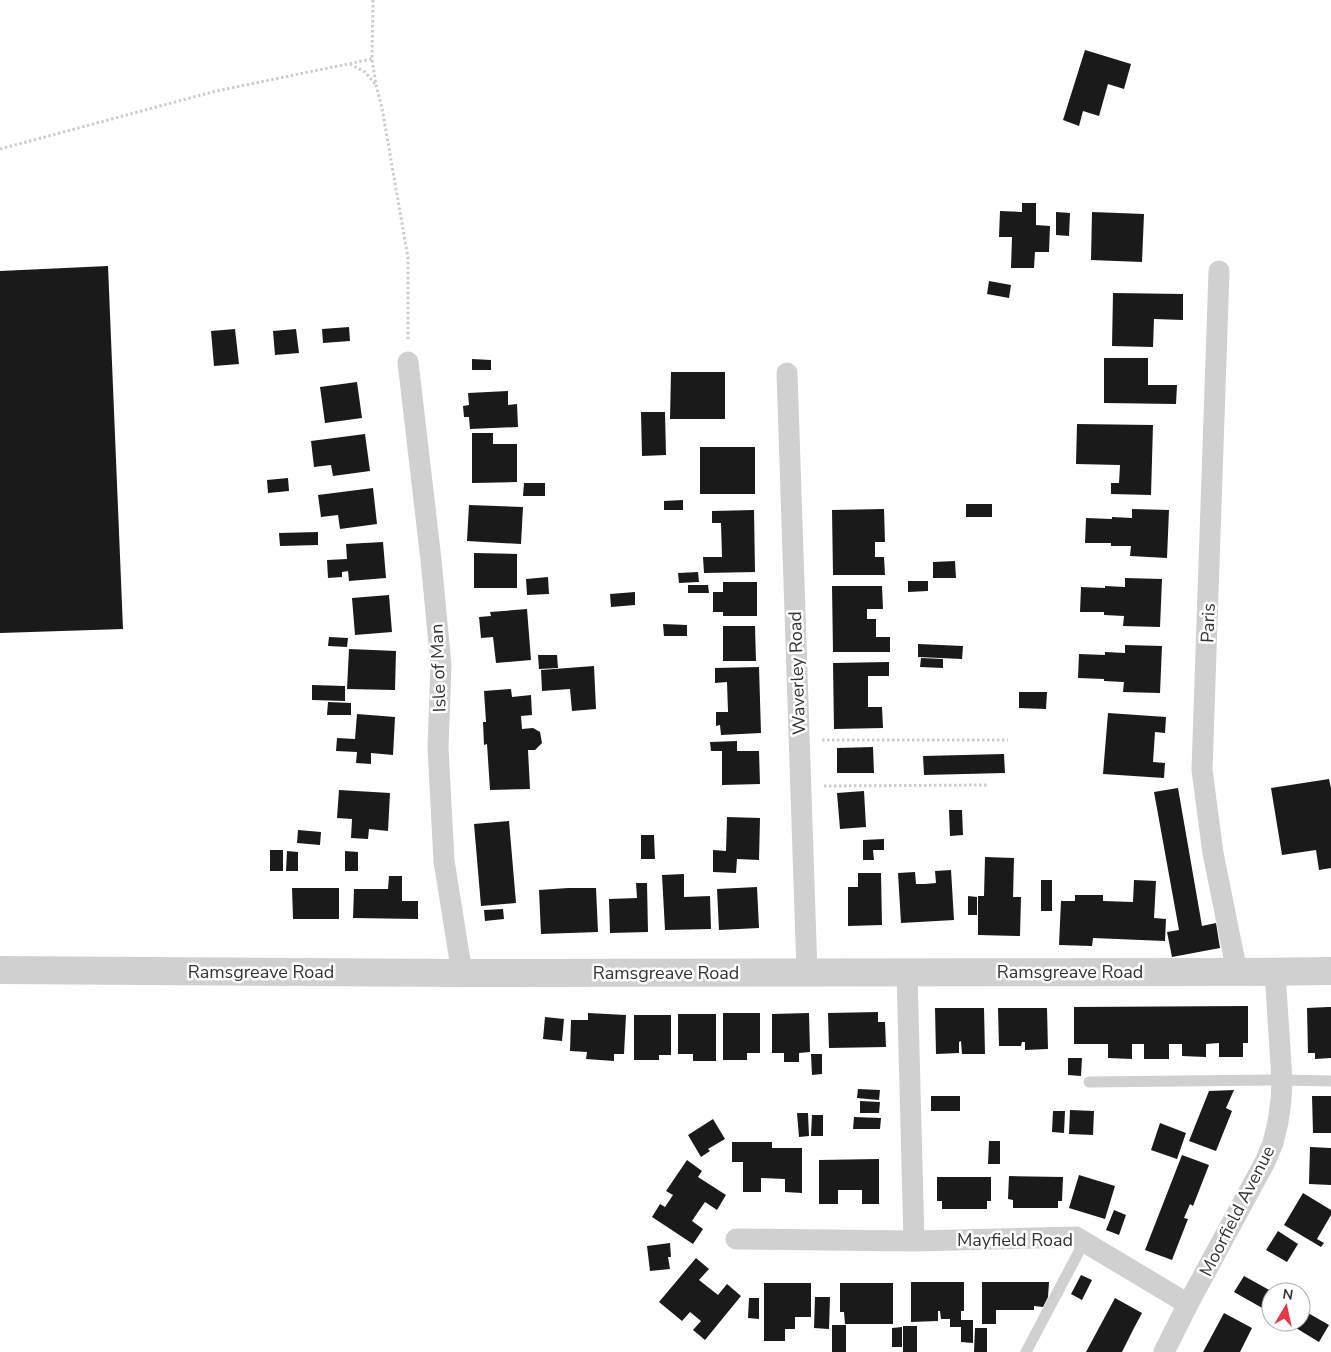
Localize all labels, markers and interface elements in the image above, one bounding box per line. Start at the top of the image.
street label: Paris [1195,603,1221,643]
street label: Waverley Road [783,611,811,735]
street label: Isle of Man [424,623,452,713]
street label: Ramsgreave Road [188,960,334,984]
street label: Ramsgreave Road [997,960,1143,984]
street label: Ramsgreave Road [593,961,739,985]
street label: Moorfield Avenue [1194,1142,1280,1280]
street label: Mayfield Road [957,1228,1073,1252]
north arrow [1261,1282,1311,1332]
text: N [1281,1284,1295,1305]

